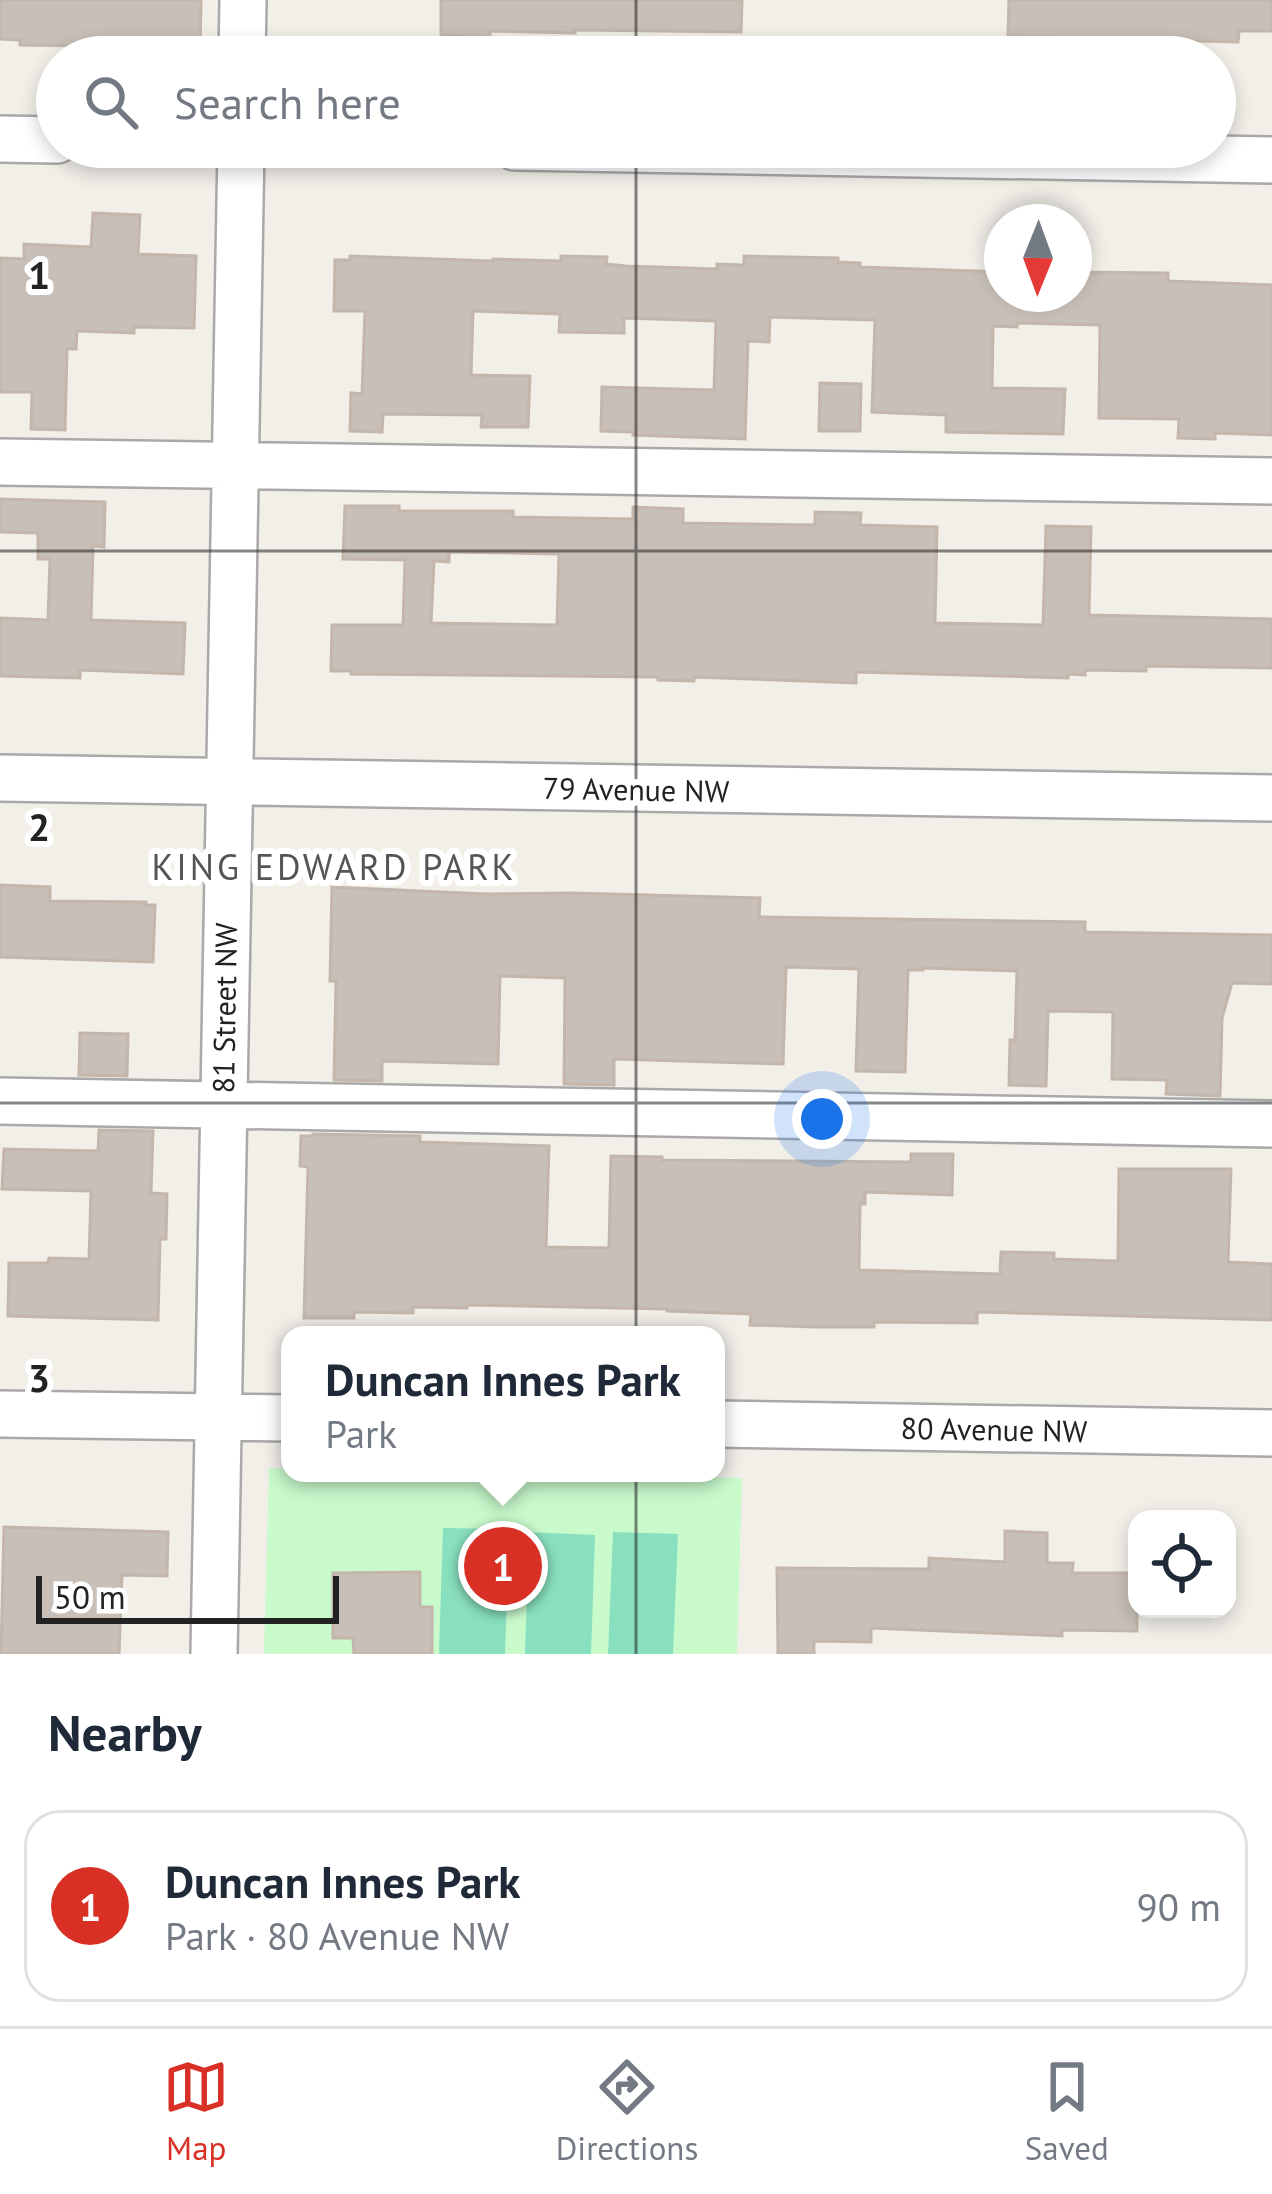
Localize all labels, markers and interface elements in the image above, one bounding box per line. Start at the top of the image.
search box [36,36,1236,168]
icon: search [78,69,144,135]
text: Search here [174,73,401,131]
north arrow [984,204,1092,312]
text: 1 [28,249,50,300]
street label: 79 Avenue NW [542,768,730,810]
text: 2 [28,801,50,852]
district label: KING EDWARD PARK [151,843,517,890]
street label: 81 Street NW [203,922,245,1094]
your location [792,1089,852,1149]
popup [281,1326,725,1482]
text: Duncan Innes Park [325,1350,681,1408]
text: 3 [28,1352,50,1403]
text: Park [325,1408,397,1459]
street label: 80 Avenue NW [900,1408,1088,1450]
map controls [1128,1510,1236,1618]
button: locate [1128,1510,1236,1618]
pin: 1 [464,1521,542,1611]
scale bar [36,1570,339,1623]
text: 50 m [54,1575,126,1618]
text: Nearby [48,1699,202,1765]
text: Duncan Innes Park [165,1852,520,1910]
text: 1 [79,1881,101,1932]
text: 90 m [1136,1881,1221,1932]
text: Park · 80 Avenue NW [165,1910,509,1961]
tab: Map [163,2054,229,2169]
tab: Directions [556,2054,698,2169]
tab: Saved [1025,2054,1109,2169]

